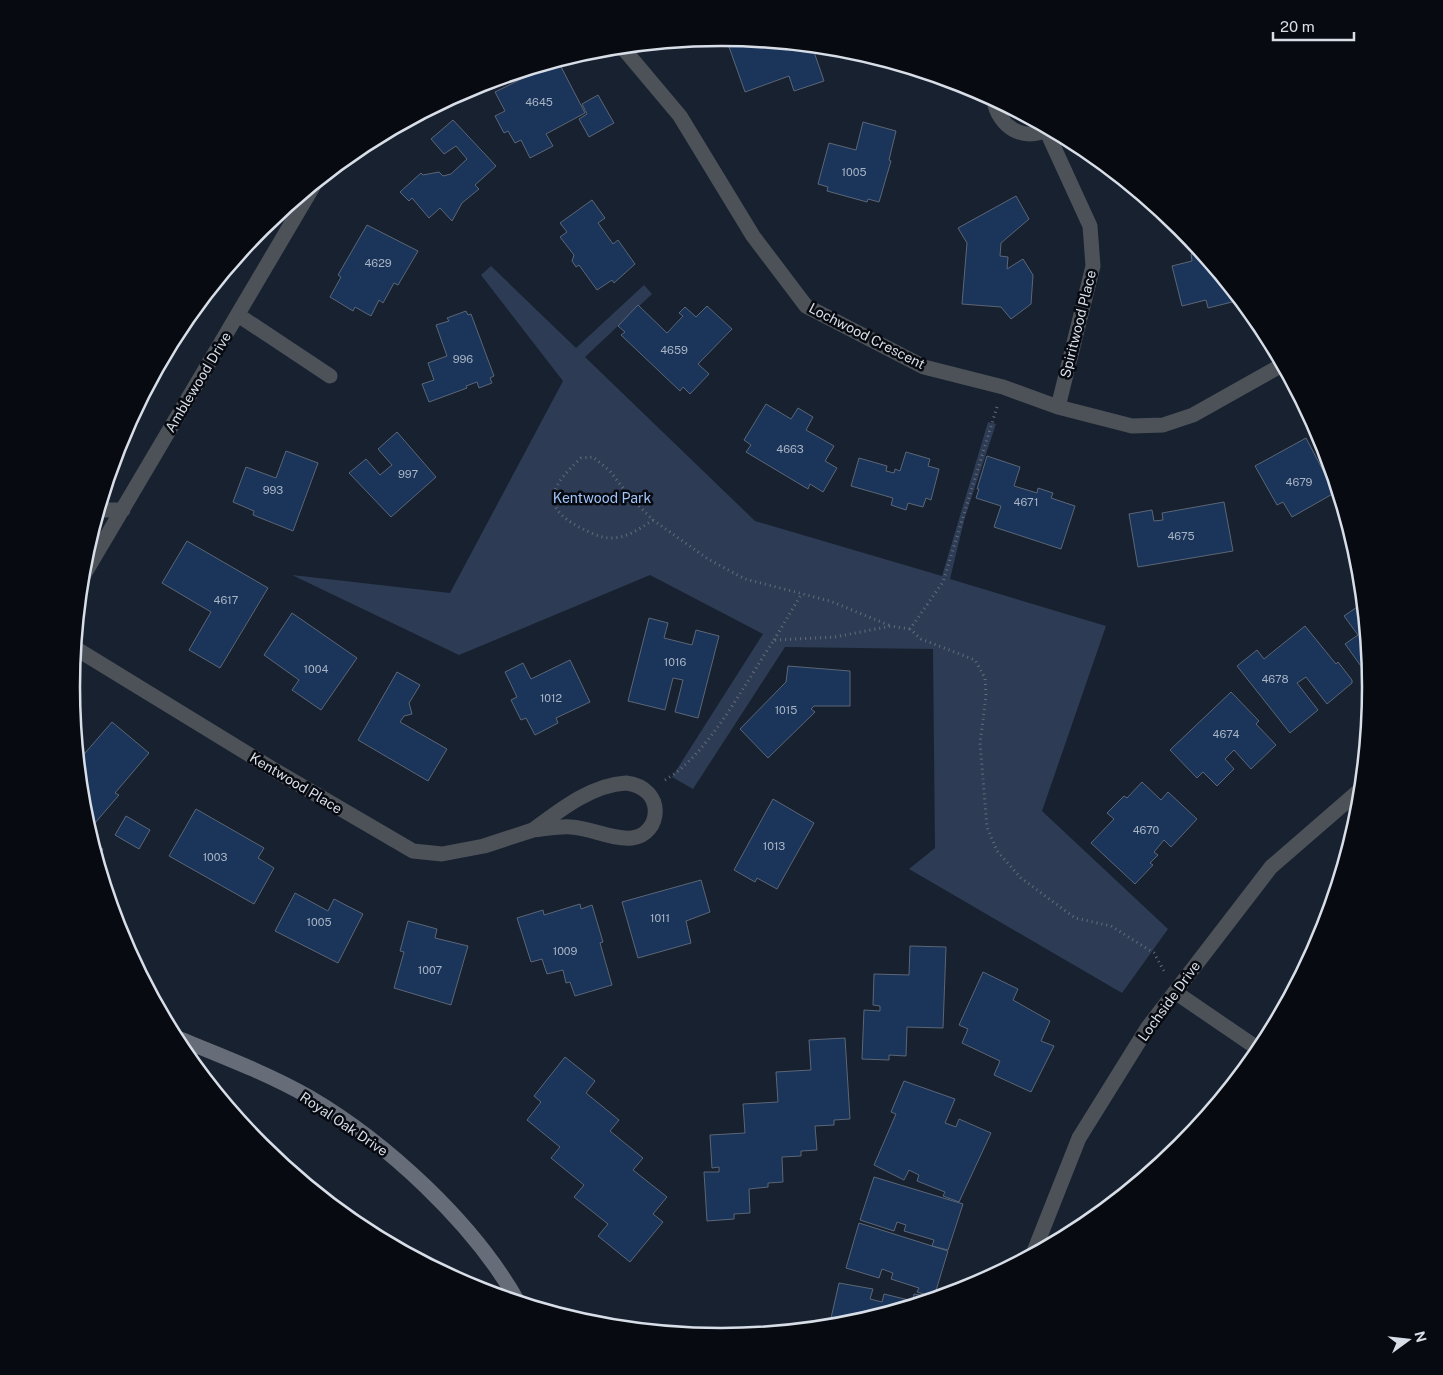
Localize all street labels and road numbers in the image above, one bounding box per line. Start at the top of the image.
street label: Spiritwood Place [1057,268,1099,379]
street label: Lochwood Crescent [806,300,928,372]
street label: Amblewood Drive [162,329,234,435]
street label: Kentwood Place [247,749,345,817]
street label: Lochside Drive [1135,958,1203,1044]
street label: Royal Oak Drive [297,1089,391,1159]

